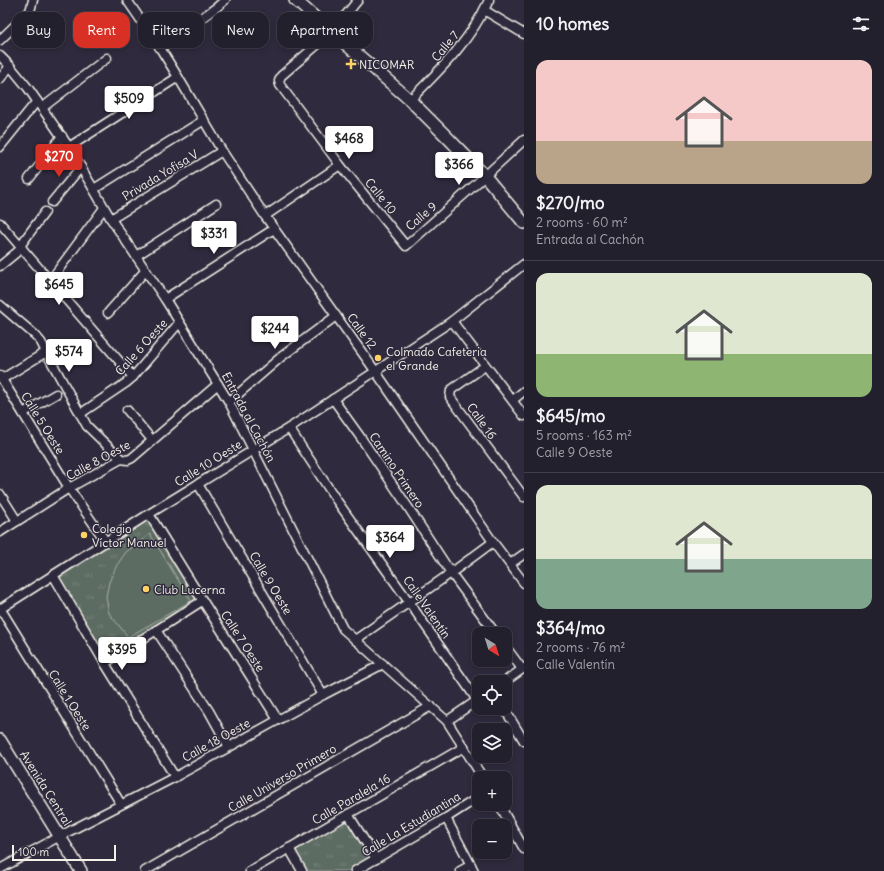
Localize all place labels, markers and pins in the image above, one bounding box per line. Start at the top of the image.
place label: NICOMAR [359,57,415,72]
marker: NICOMAR [346,59,356,69]
pin: $509 [105,86,153,120]
pin: $468 [325,126,373,160]
pin: $270 [35,144,83,178]
pin: $366 [435,152,483,186]
pin: $331 [190,221,238,255]
pin: $645 [35,272,83,306]
pin: $244 [251,316,299,350]
pin: $574 [45,339,93,373]
place label: Colmado Cafeteria el Grande [386,344,487,373]
marker: Colmado Cafeteria el Grande [373,353,383,363]
place label: Colegio Víctor Manuel [92,521,166,550]
pin: $364 [366,525,414,559]
marker: Colegio Víctor Manuel [79,530,89,540]
place label: Club Lucerna [154,582,226,597]
marker: Club Lucerna [141,584,151,594]
pin: $395 [98,637,146,671]

